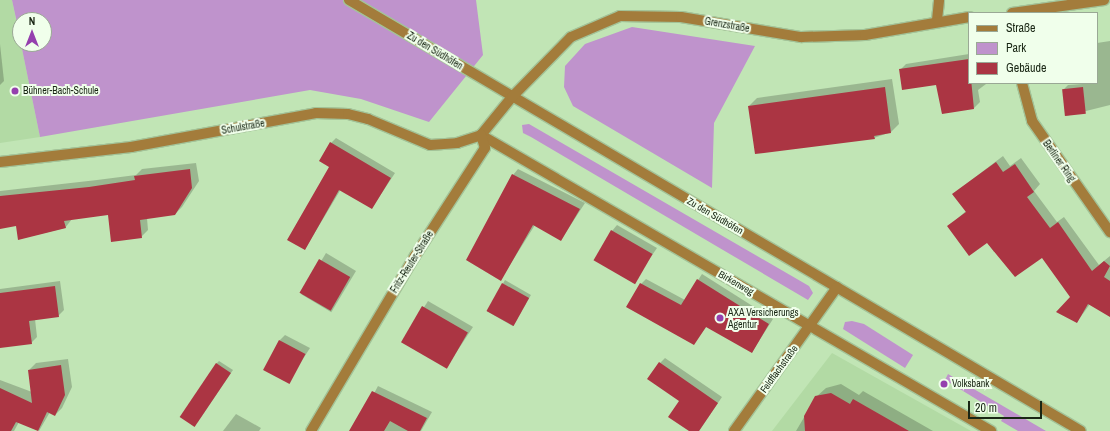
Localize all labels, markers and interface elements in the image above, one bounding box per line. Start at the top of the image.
north arrow [12,12,52,52]
legend [968,12,1098,84]
text: N [29,14,35,28]
street label: Grenzstraße [704,15,750,35]
text: Straße [1006,20,1036,36]
street label: Zu den Südhöfen [405,30,465,72]
text: Park [1006,40,1026,56]
text: Gebäude [1006,60,1047,76]
place label: Bühner-Bach-Schule [23,85,99,97]
marker: Bühner-Bach-Schule [10,86,20,96]
street label: Schulstraße [220,117,266,137]
street label: Berliner Ring [1040,138,1078,184]
street label: Zu den Südhöfen [685,195,745,237]
street label: Fritz-Reuter-Straße [388,229,436,295]
street label: Birkenweg [716,268,756,298]
place label: AXA Versicherungs Agentur [728,306,799,330]
marker: AXA Versicherungs Agentur [715,313,725,323]
street label: Feldflachstraße [758,343,800,395]
place label: Volksbank [952,378,989,390]
marker: Volksbank [939,379,949,389]
scale bar [970,393,1044,419]
text: 20 m [975,400,997,416]

